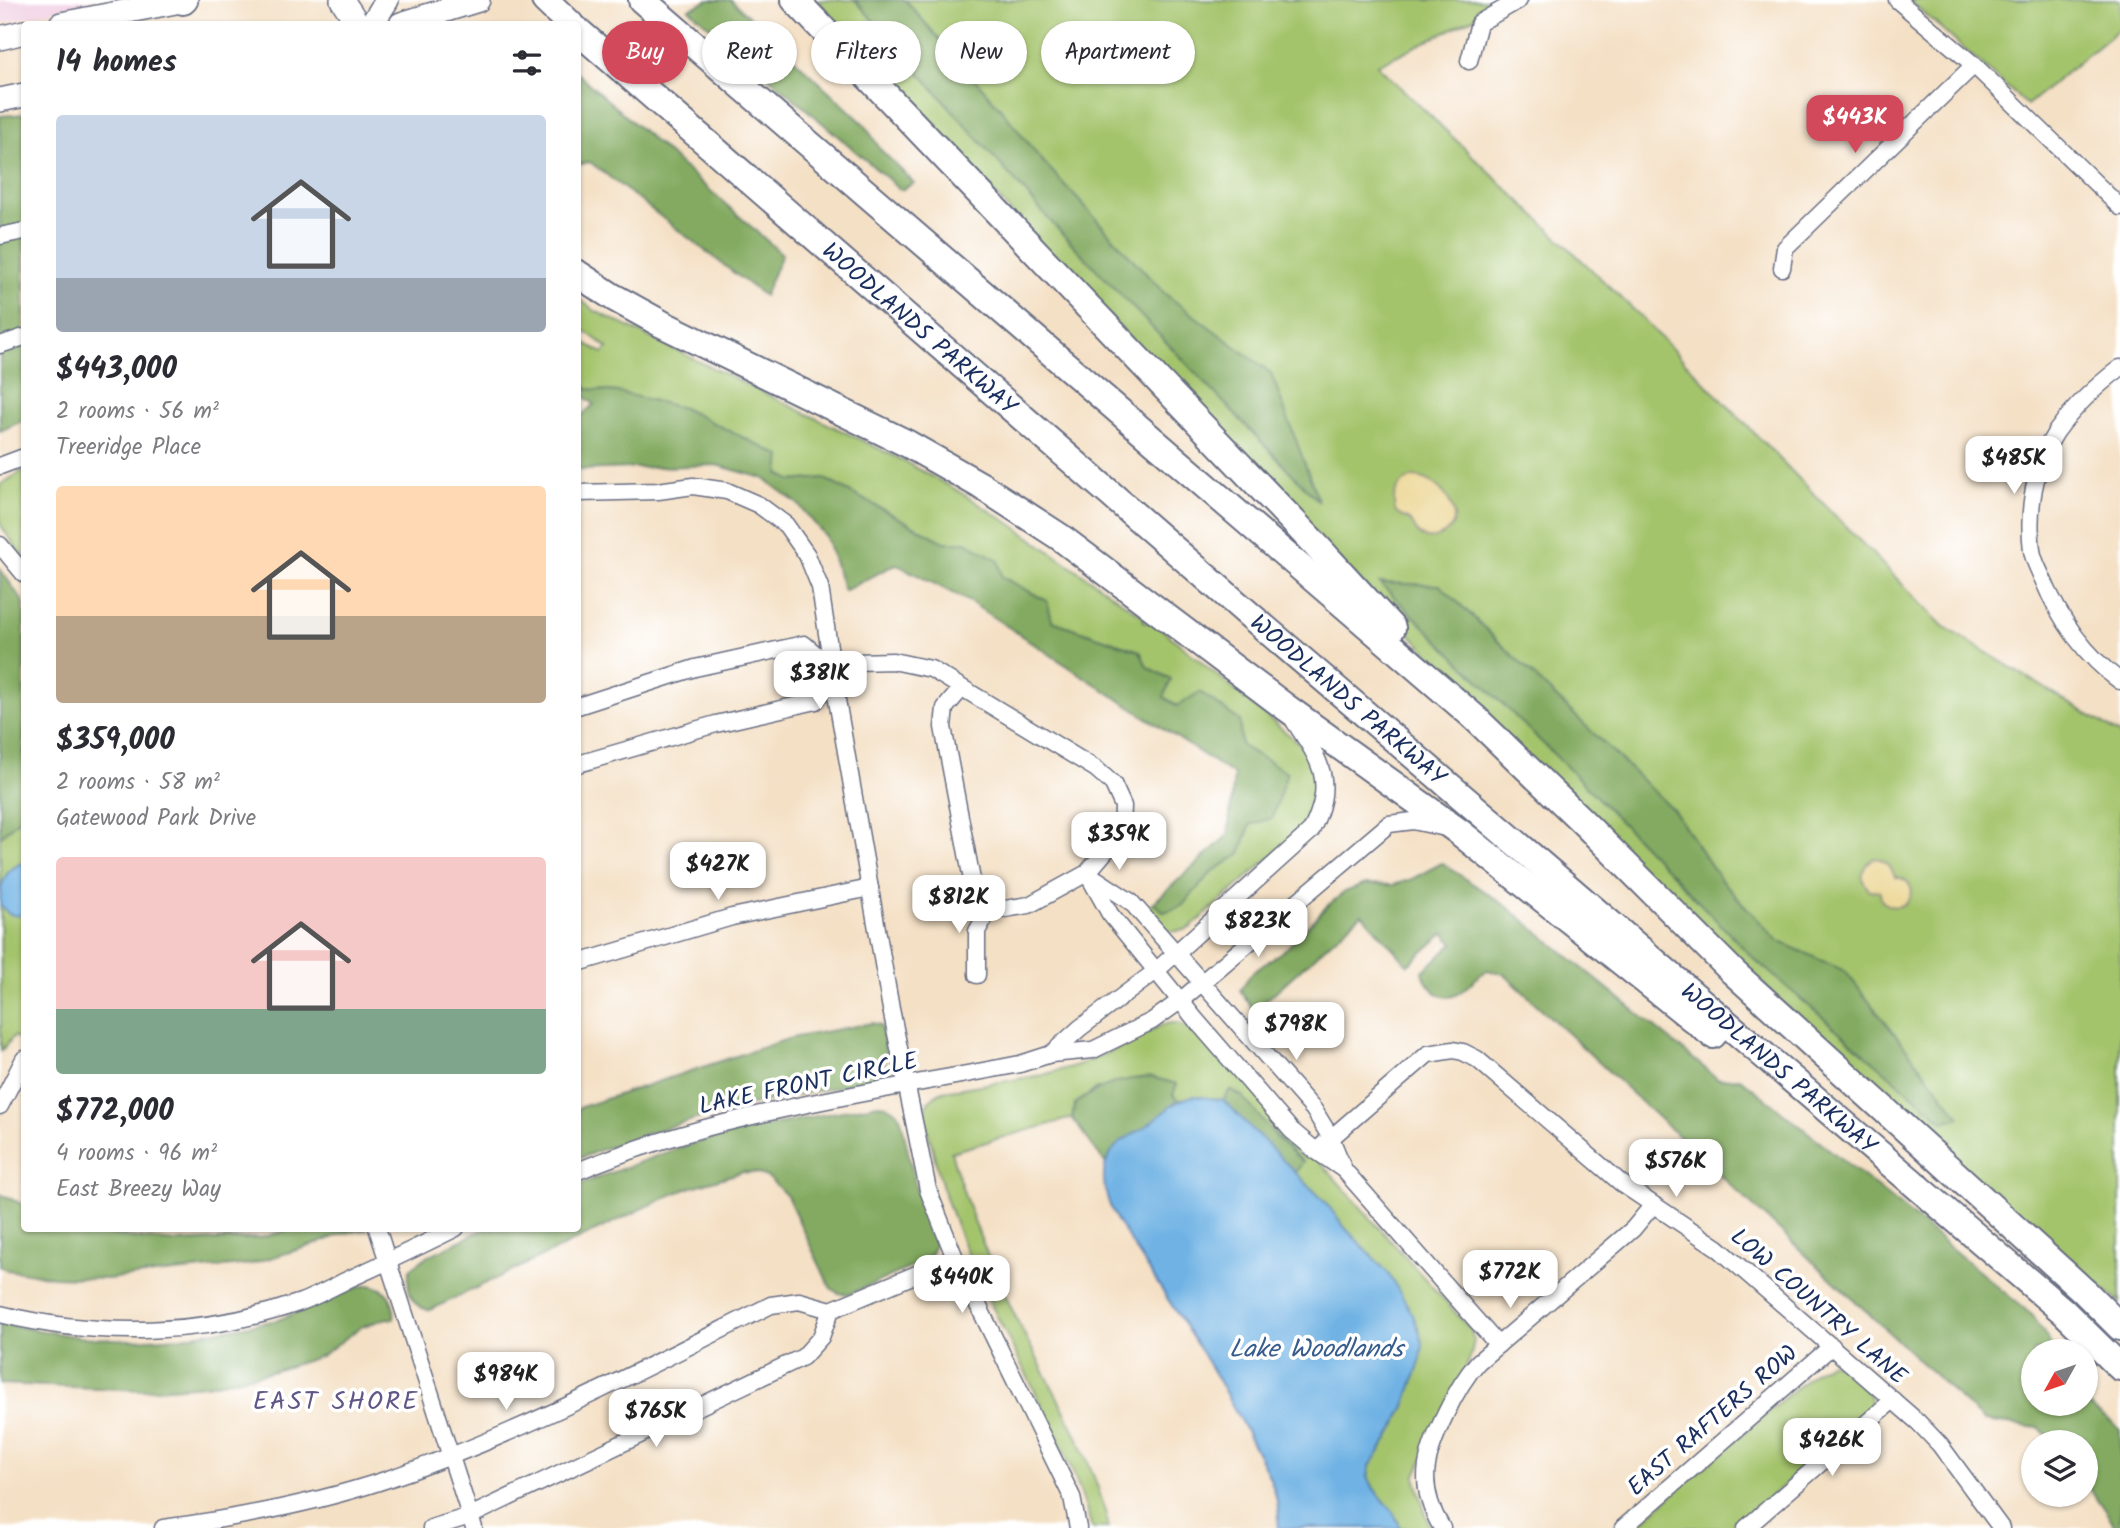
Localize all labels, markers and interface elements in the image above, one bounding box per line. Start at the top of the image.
chip: Buy [602,21,688,84]
chip: Rent [702,21,797,84]
chip: Filters [811,21,921,84]
chip: New [935,21,1027,84]
chip: Apartment [1041,21,1195,84]
text: 14 homes [56,39,177,87]
icon: filters [508,44,546,82]
pin: $443K [1806,96,1904,155]
text: $443K [1822,100,1888,136]
icon: home [238,161,364,287]
street label: WOODLANDS PARKWAY [812,233,1026,426]
text: $443,000 [56,346,177,394]
text: 2 rooms · 56 m² [56,394,219,430]
text: Treeridge Place [56,430,201,466]
pin: $485K [1965,436,2063,496]
text: $485K [1981,441,2047,477]
icon: home [238,532,364,658]
street label: WOODLANDS PARKWAY [1240,605,1455,797]
pin: $381K [771,652,869,711]
text: $381K [790,656,850,692]
text: $359,000 [56,717,175,765]
text: 2 rooms · 58 m² [56,765,220,801]
text: Gatewood Park Drive [56,801,256,837]
pin: $359K [1070,812,1168,872]
text: $359K [1087,817,1151,853]
pin: $427K [669,842,767,902]
text: $427K [686,847,750,883]
pin: $812K [910,876,1008,935]
text: $812K [928,880,990,916]
pin: $823K [1209,900,1307,959]
icon: home [238,903,364,1029]
text: $823K [1224,904,1292,940]
street label: WOODLANDS PARKWAY [1671,974,1886,1166]
pin: $798K [1247,1002,1345,1062]
text: $798K [1264,1007,1328,1043]
street label: LAKE FRONT CIRCLE [695,1042,922,1127]
text: $772,000 [56,1088,174,1136]
text: 4 rooms · 96 m² [56,1136,217,1172]
pin: $576K [1627,1140,1725,1199]
text: $576K [1645,1144,1707,1180]
text: East Breezy Way [56,1172,221,1208]
street label: LOW COUNTRY LANE [1721,1219,1916,1396]
pin: $772K [1461,1250,1559,1310]
text: $772K [1479,1255,1541,1291]
pin: $440K [913,1256,1011,1315]
text: $440K [930,1260,994,1296]
water label: Lake Woodlands [1229,1329,1406,1371]
street label: EAST RAFTERS ROW [1619,1336,1807,1507]
north arrow [2021,1339,2098,1416]
map controls [2021,1339,2098,1507]
pin: $984K [457,1352,555,1412]
text: $984K [473,1357,539,1393]
district label: EAST SHORE [253,1381,419,1423]
pin: $765K [607,1390,705,1449]
text: $765K [625,1394,687,1430]
pin: $426K [1783,1418,1881,1478]
text: $426K [1799,1423,1865,1459]
button: layers [2021,1430,2098,1507]

